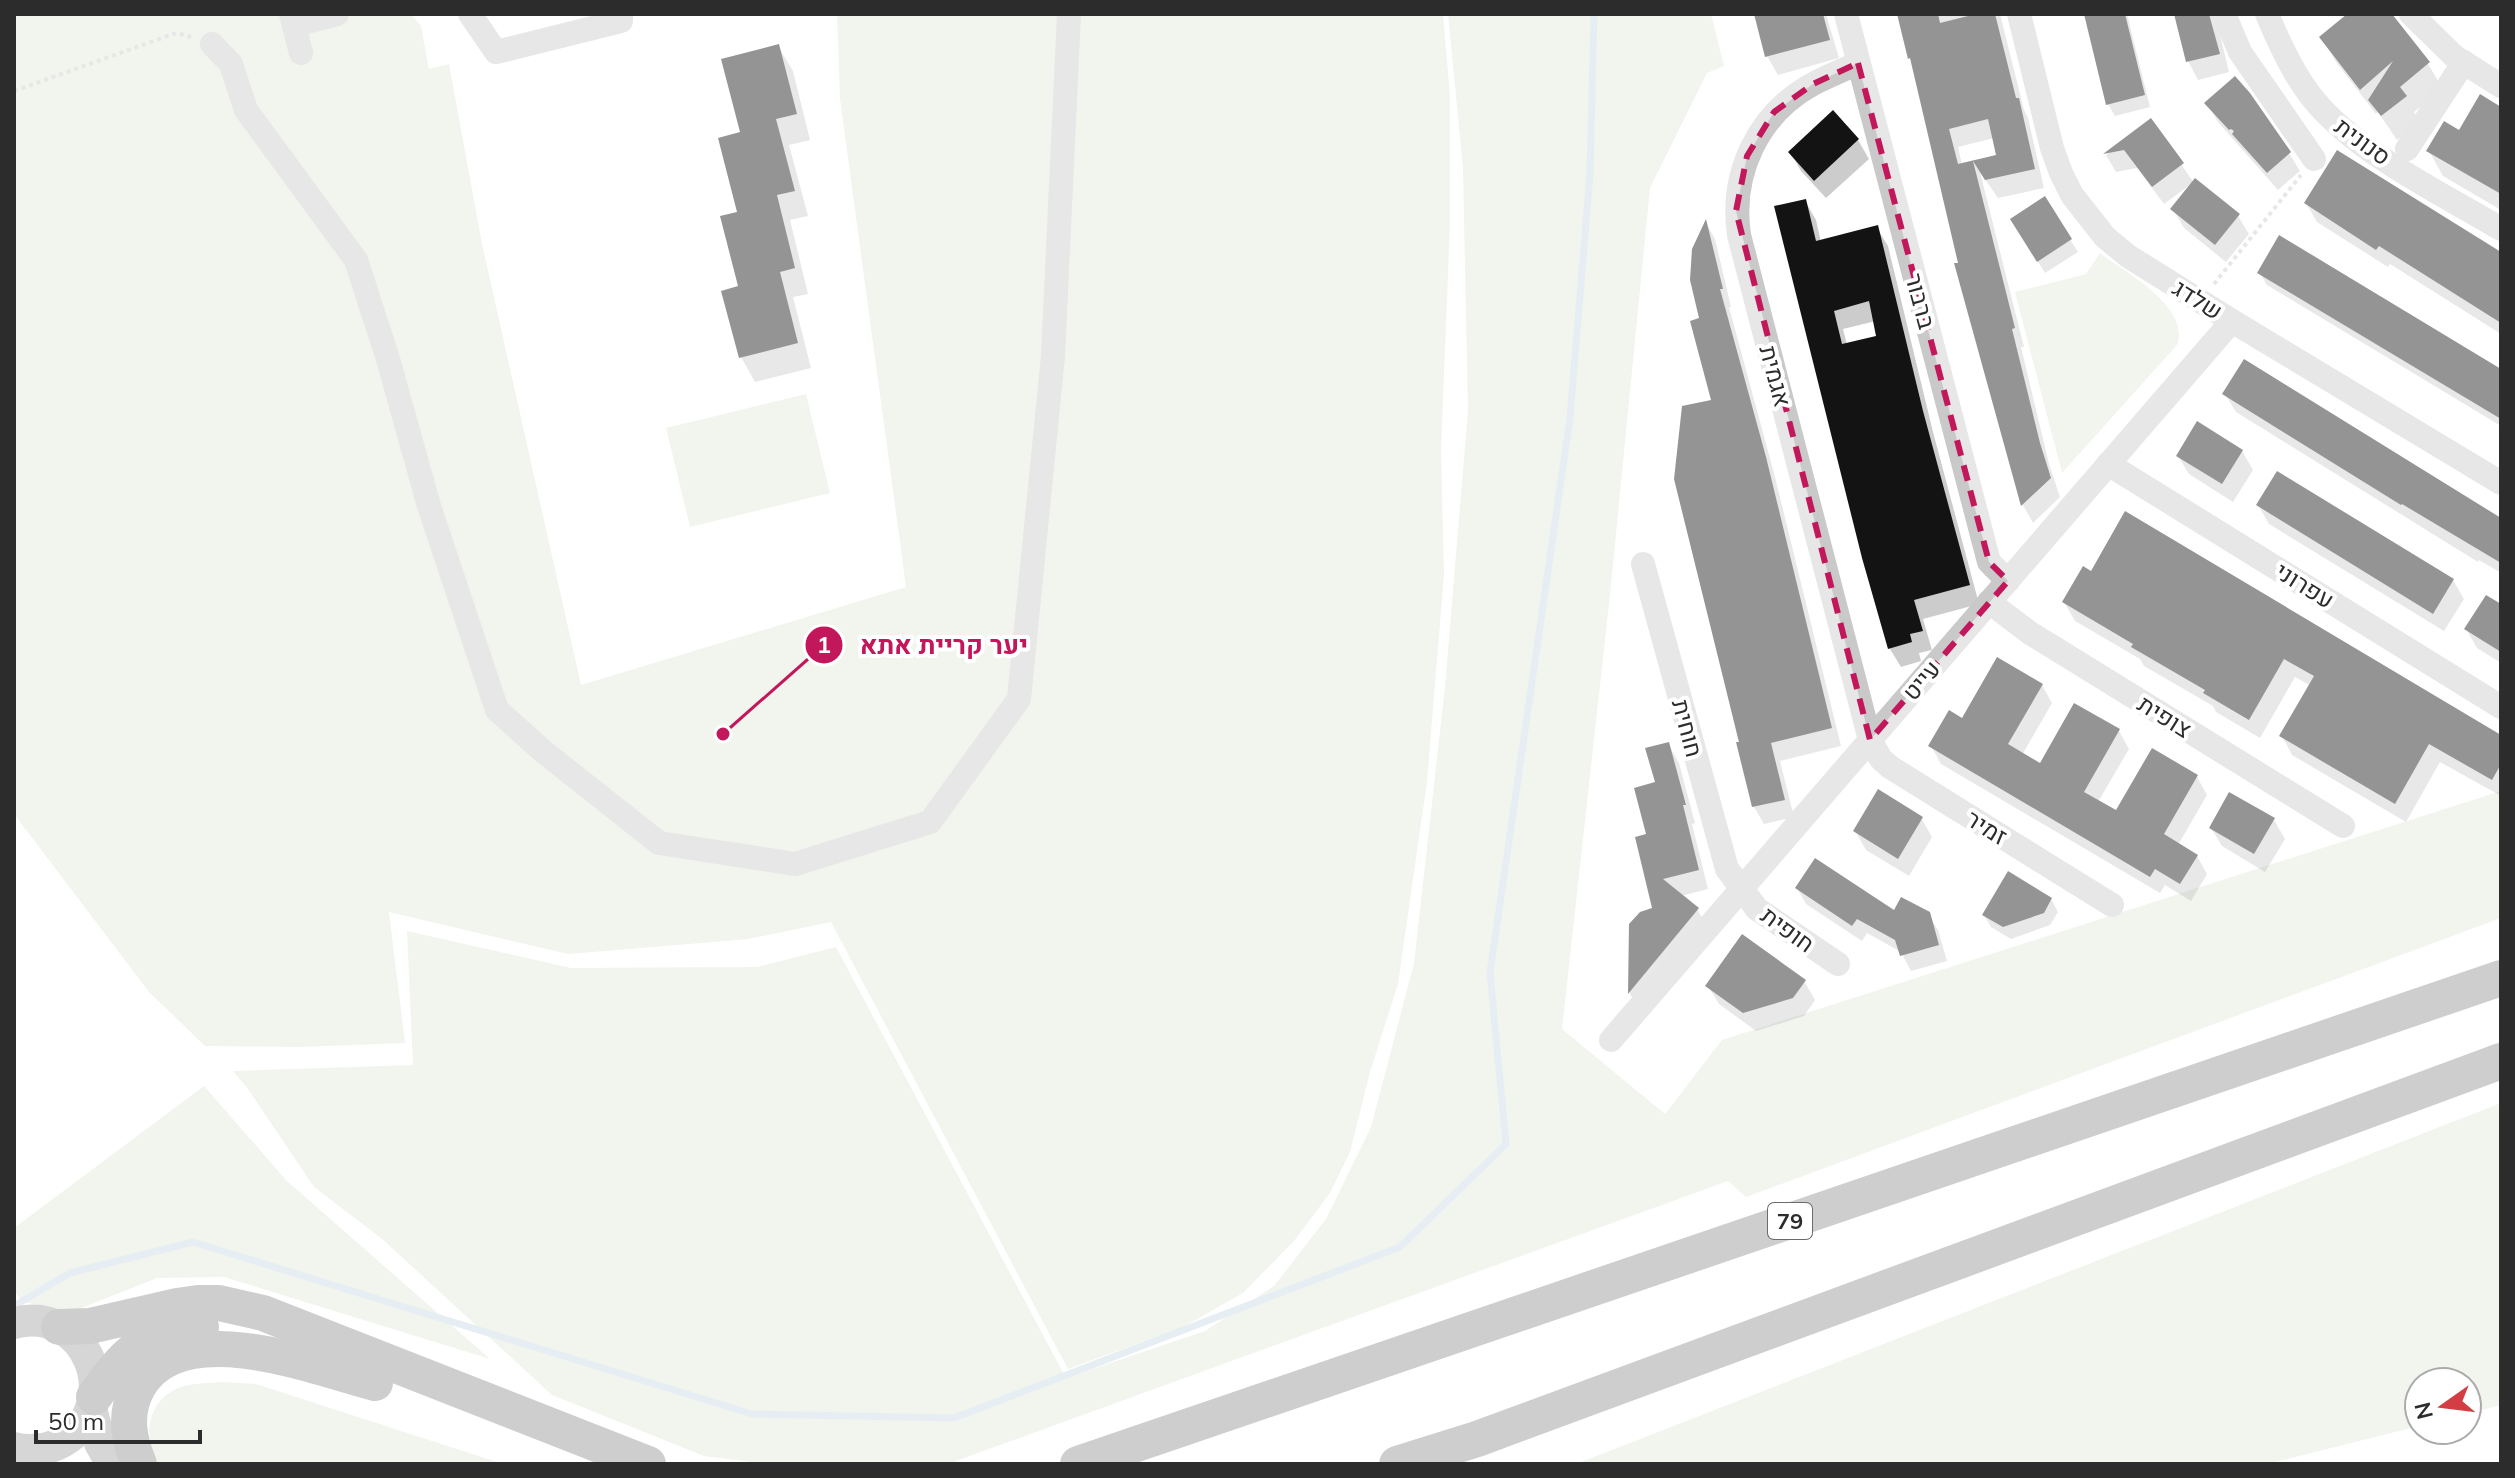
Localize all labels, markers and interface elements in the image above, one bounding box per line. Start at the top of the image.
street label: סנונית [2329,111,2397,171]
street label: ברבור [1899,270,1943,332]
street label: שלדג [2168,272,2228,326]
street label: אגמית [1753,342,1799,410]
street label: עפרוני [2270,555,2340,615]
callout: יער קריית אתא [804,620,1044,670]
text: יער קריית אתא [860,628,1028,661]
text: 1 [817,629,831,659]
street label: עייט [1896,654,1946,706]
street label: צופית [2133,688,2197,744]
street label: חוחית [1666,696,1710,760]
street label: זמיר [1961,803,2013,851]
street label: חופית [1755,900,1821,958]
road number: 79 [1768,1203,1812,1239]
north arrow [2403,1366,2483,1446]
scale bar [36,1394,200,1444]
text: N [2408,1399,2439,1422]
text: 50 m [48,1406,104,1436]

